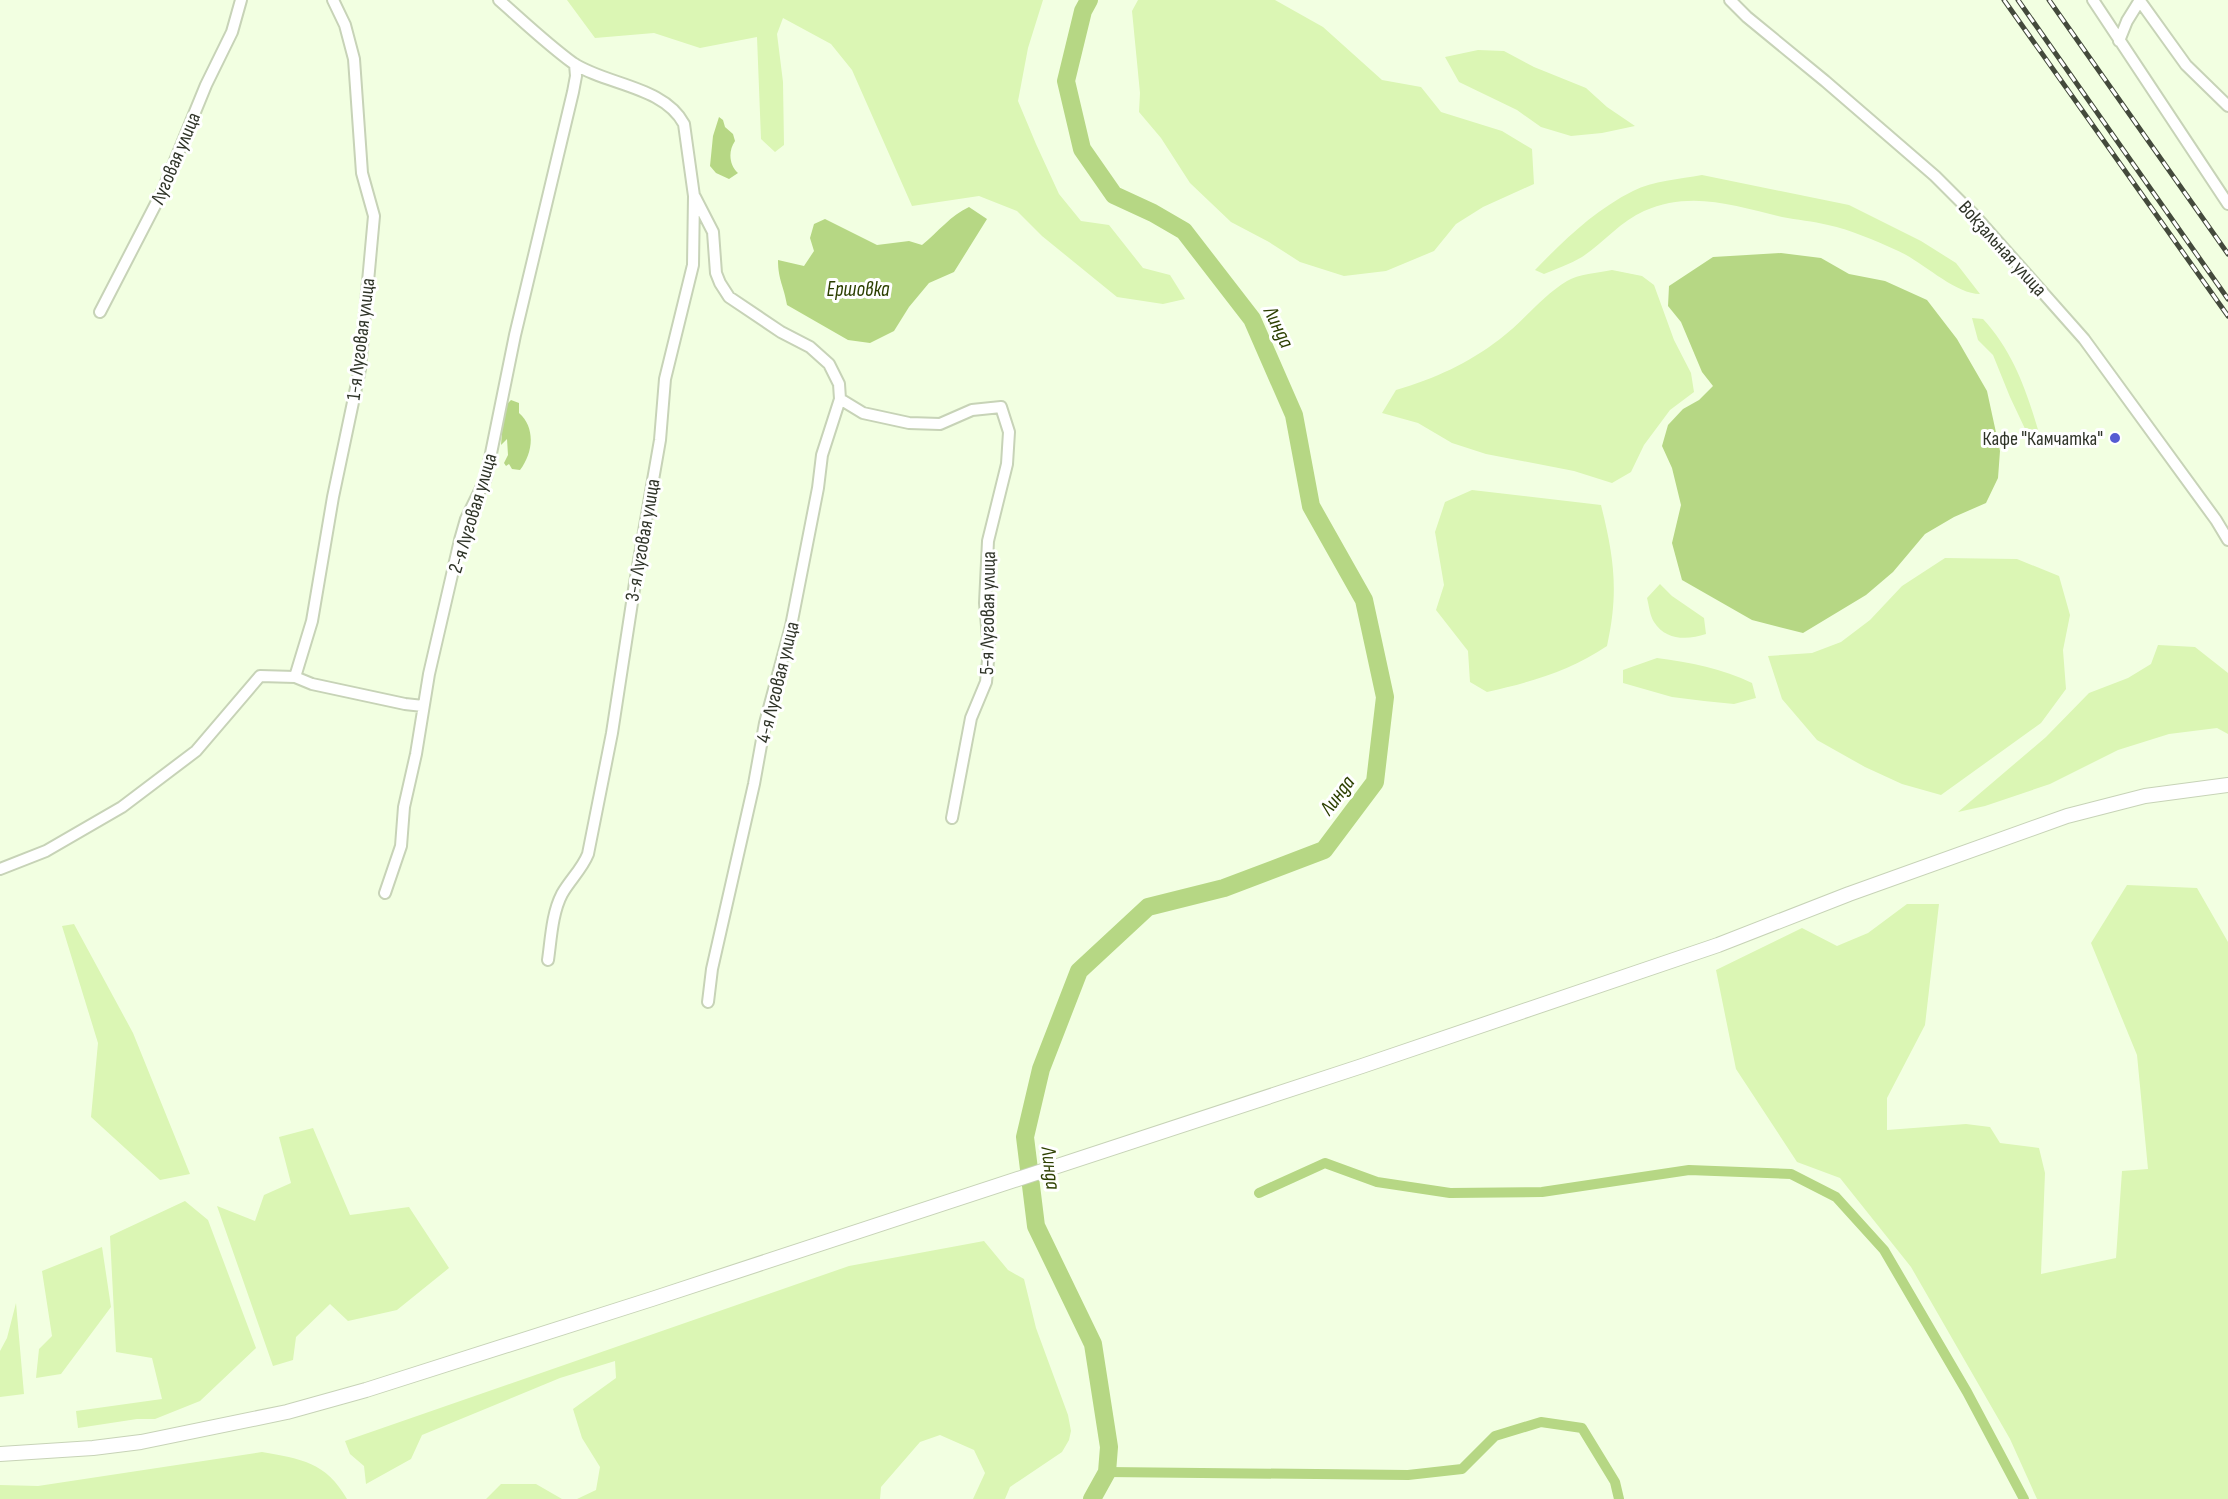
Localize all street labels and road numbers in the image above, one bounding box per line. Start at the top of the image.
street label: Луговая улица [145,109,206,209]
street label: Вокзальная улица [1953,196,2051,301]
street label: 1-я Луговая улица [342,277,380,402]
street label: 2-я Луговая улица [443,450,503,576]
street label: 3-я Луговая улица [620,477,666,603]
street label: 5-я Луговая улица [975,551,1001,675]
street label: 4-я Луговая улица [751,619,805,745]

